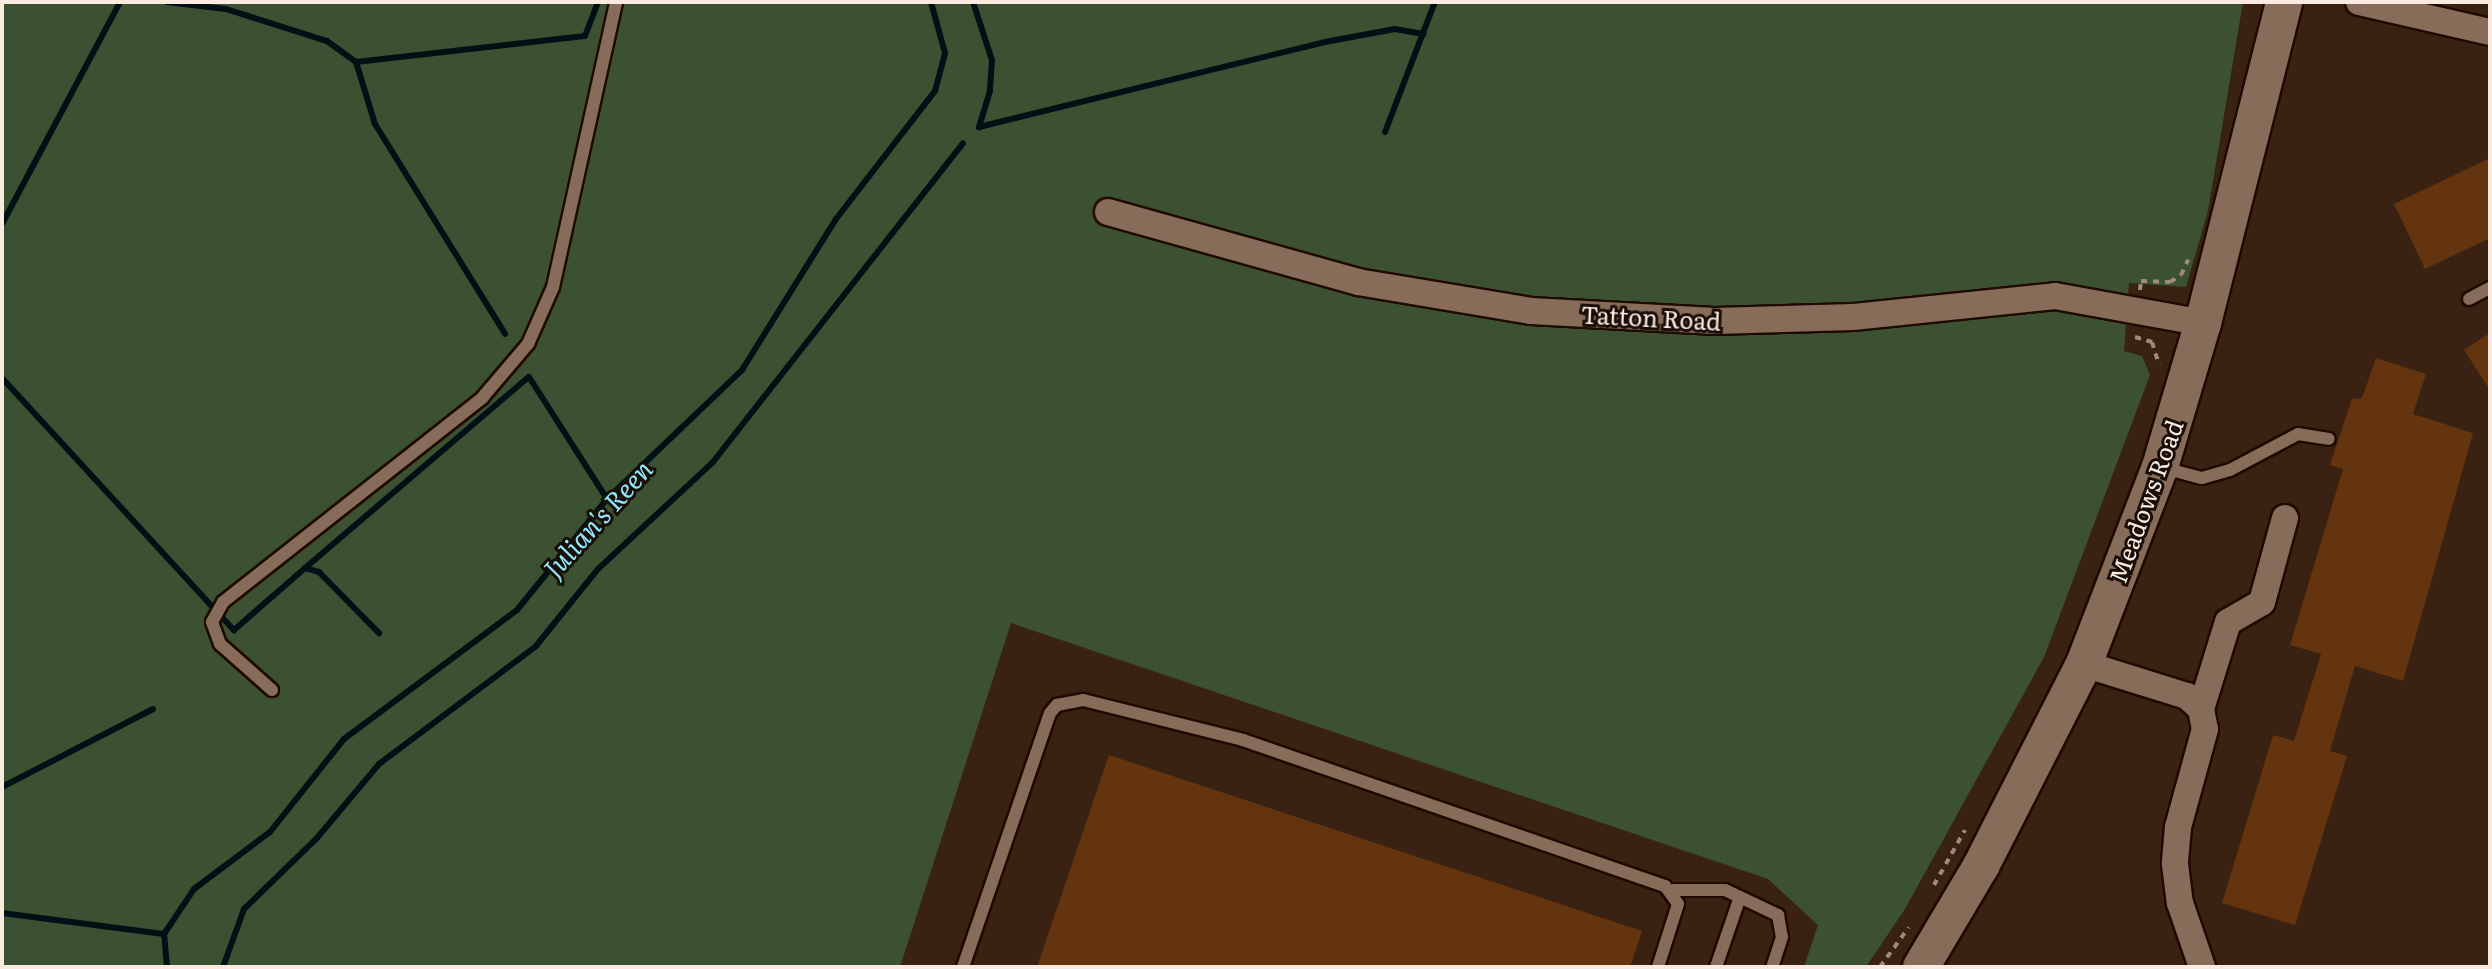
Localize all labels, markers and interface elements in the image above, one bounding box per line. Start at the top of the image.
street label: Tatton Road [1580,299,1722,335]
street label: Meadows Road [2102,415,2188,587]
water label: Julian's Reen [536,453,658,583]

